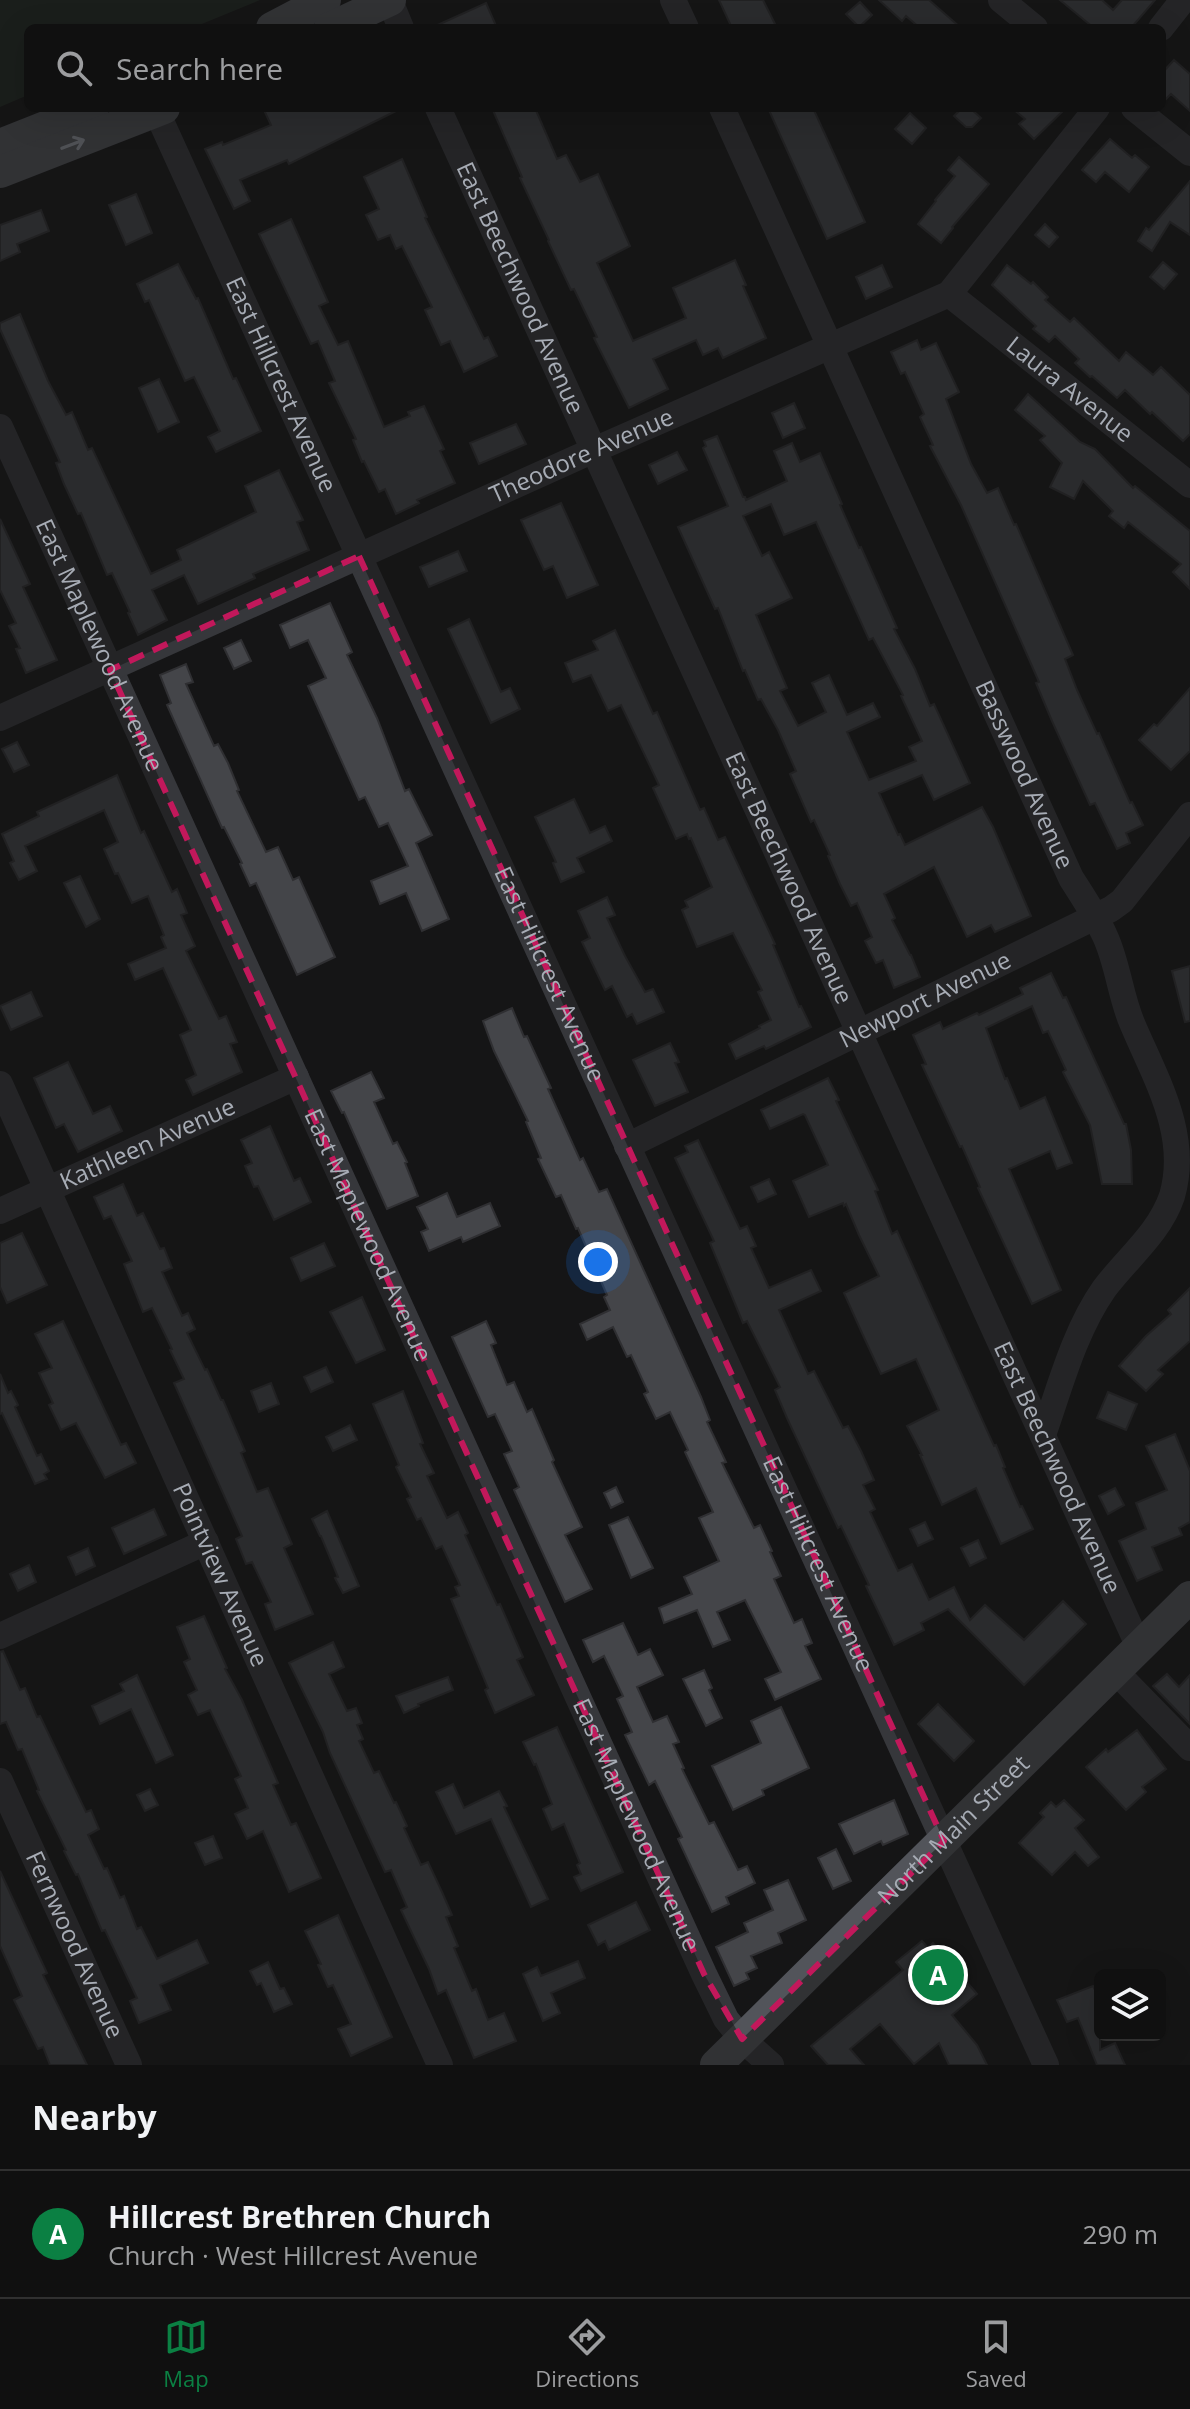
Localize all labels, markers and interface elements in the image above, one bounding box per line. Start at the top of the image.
search box [24,24,1166,112]
icon: search [52,46,96,90]
text: Search here [116,48,283,89]
one-way arrow [60,136,85,150]
street label: East Beechwood Avenue [450,156,593,419]
street label: East Hillcrest Avenue [219,271,346,497]
street label: Laura Avenue [1000,328,1141,449]
street label: Theodore Avenue [484,399,678,510]
street label: East Maplewood Avenue [29,513,173,776]
street label: Basswood Avenue [968,675,1083,874]
street label: East Beechwood Avenue [718,746,862,1009]
street label: East Hillcrest Avenue [487,861,614,1087]
street label: Newport Avenue [833,943,1016,1055]
street label: Kathleen Avenue [54,1089,240,1197]
street label: East Maplewood Avenue [297,1103,441,1366]
your location [578,1242,618,1282]
street label: East Beechwood Avenue [987,1336,1130,1598]
street label: East Hillcrest Avenue [756,1450,883,1677]
street label: Pointview Avenue [166,1477,277,1671]
street label: East Maplewood Avenue [566,1693,709,1956]
street label: North Main Street [870,1747,1036,1912]
street label: Fernwood Avenue [19,1845,133,2043]
pin: A [912,1945,964,2005]
map controls [1094,1969,1166,2041]
button: layers [1094,1969,1166,2041]
text: Nearby [32,2094,157,2140]
text: Hillcrest Brethren Church [108,2196,491,2237]
text: A [49,2216,67,2252]
text: 290 m [1083,2216,1158,2252]
text: Church · West Hillcrest Avenue [108,2237,478,2273]
tab: Map [163,2315,209,2393]
tab: Directions [535,2315,639,2393]
tab: Saved [966,2315,1027,2393]

